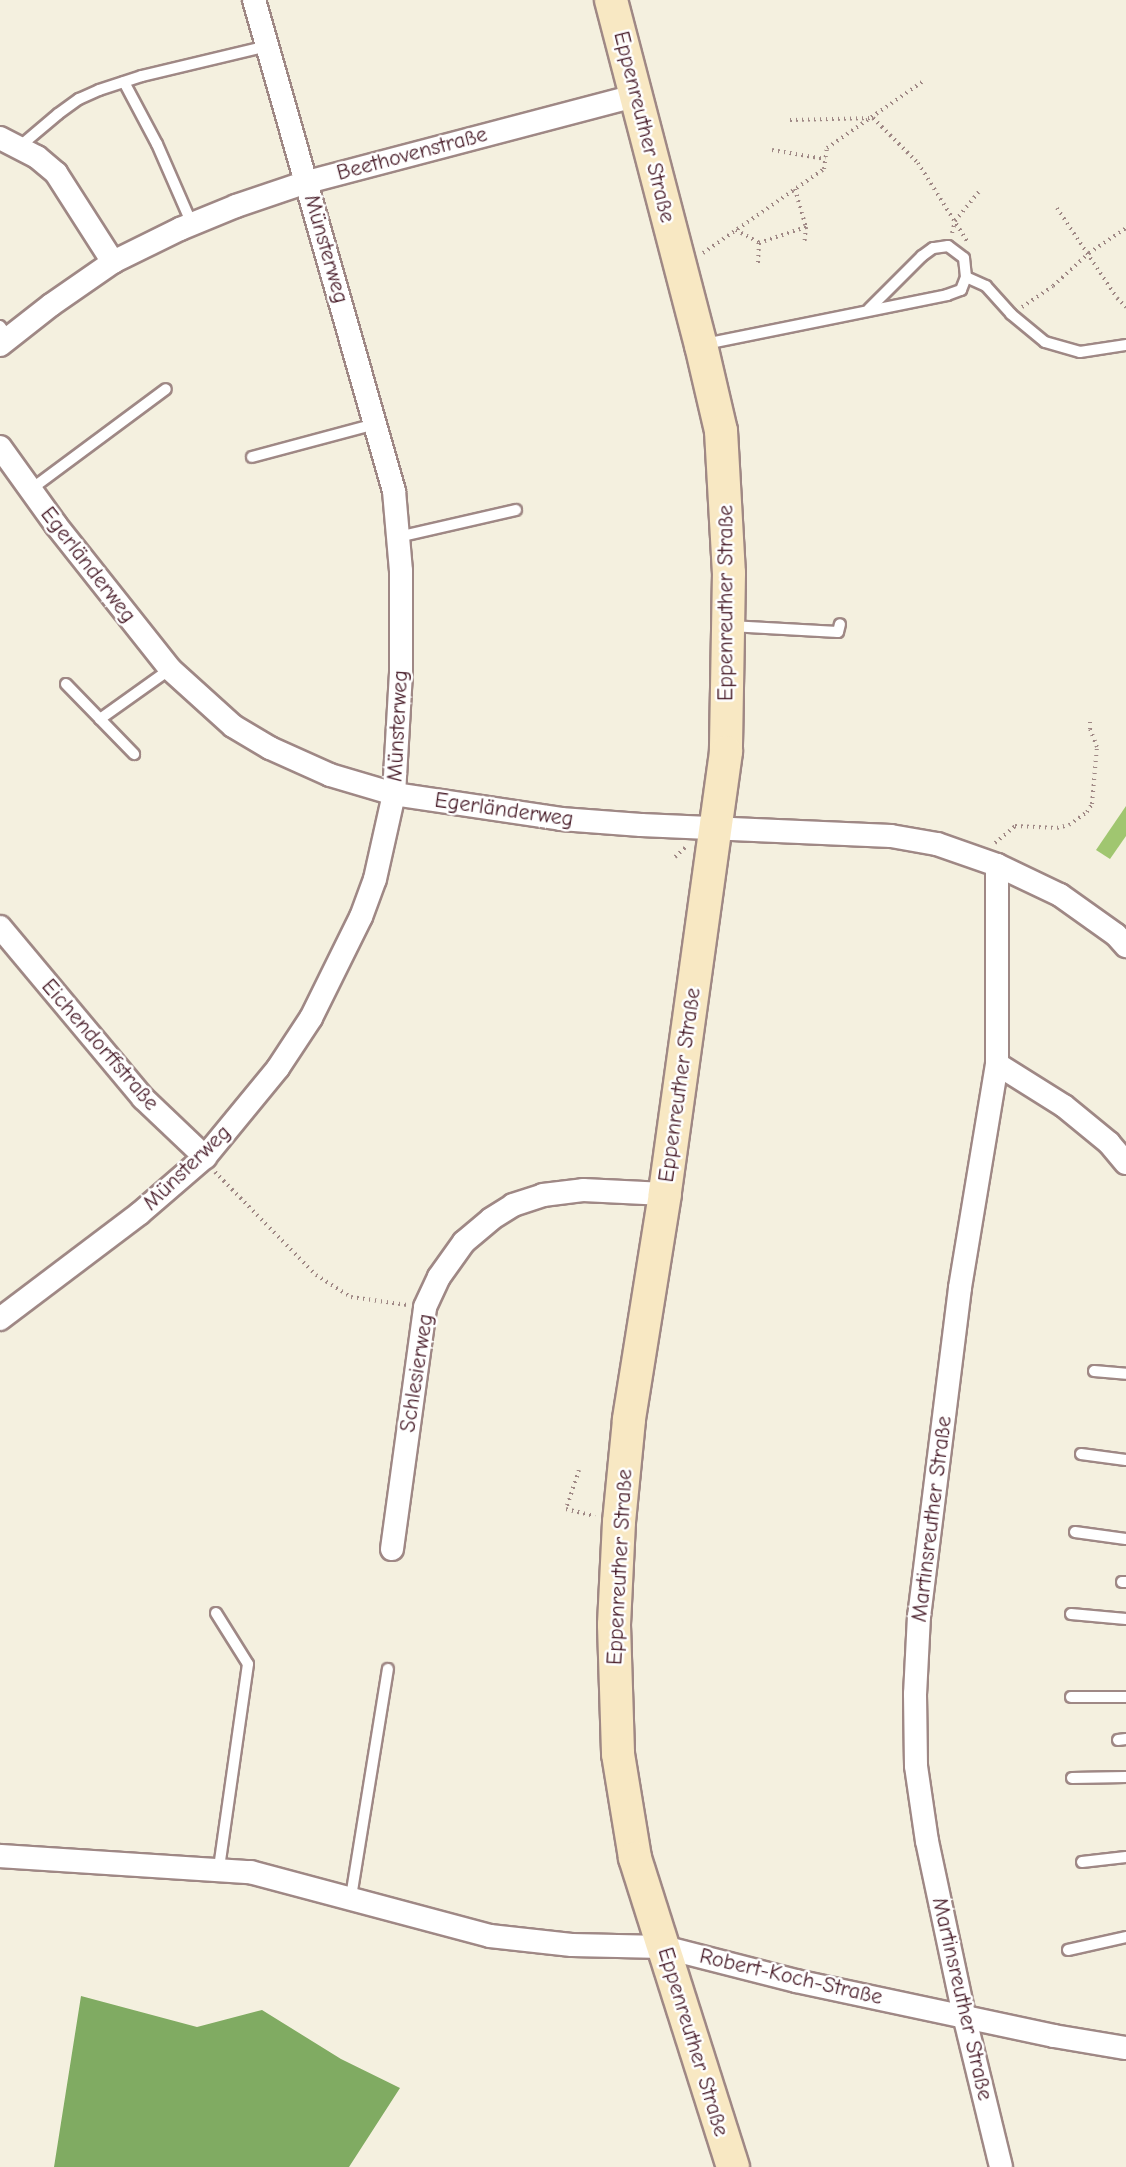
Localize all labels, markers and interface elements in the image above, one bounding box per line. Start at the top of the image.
street label: Eppenreuther Straße [607,29,681,225]
street label: Beethovenstraße [334,121,490,187]
street label: Münsterweg [298,192,354,306]
street label: Egerländerweg [35,502,141,628]
street label: Eppenreuther Straße [713,505,739,701]
street label: Münsterweg [382,669,414,783]
street label: Egerländerweg [433,787,575,833]
street label: Eichendorffstraße [36,974,164,1116]
street label: Eppenreuther Straße [653,986,707,1184]
street label: Münsterweg [138,1120,236,1216]
street label: Schlesierweg [395,1312,439,1434]
street label: Martinsreuther Straße [906,1414,958,1624]
street label: Eppenreuther Straße [602,1468,638,1666]
street label: Martinsreuther Straße [926,1895,998,2103]
street label: Robert-Koch-Straße [697,1943,885,2011]
street label: Eppenreuther Straße [652,1944,734,2140]

